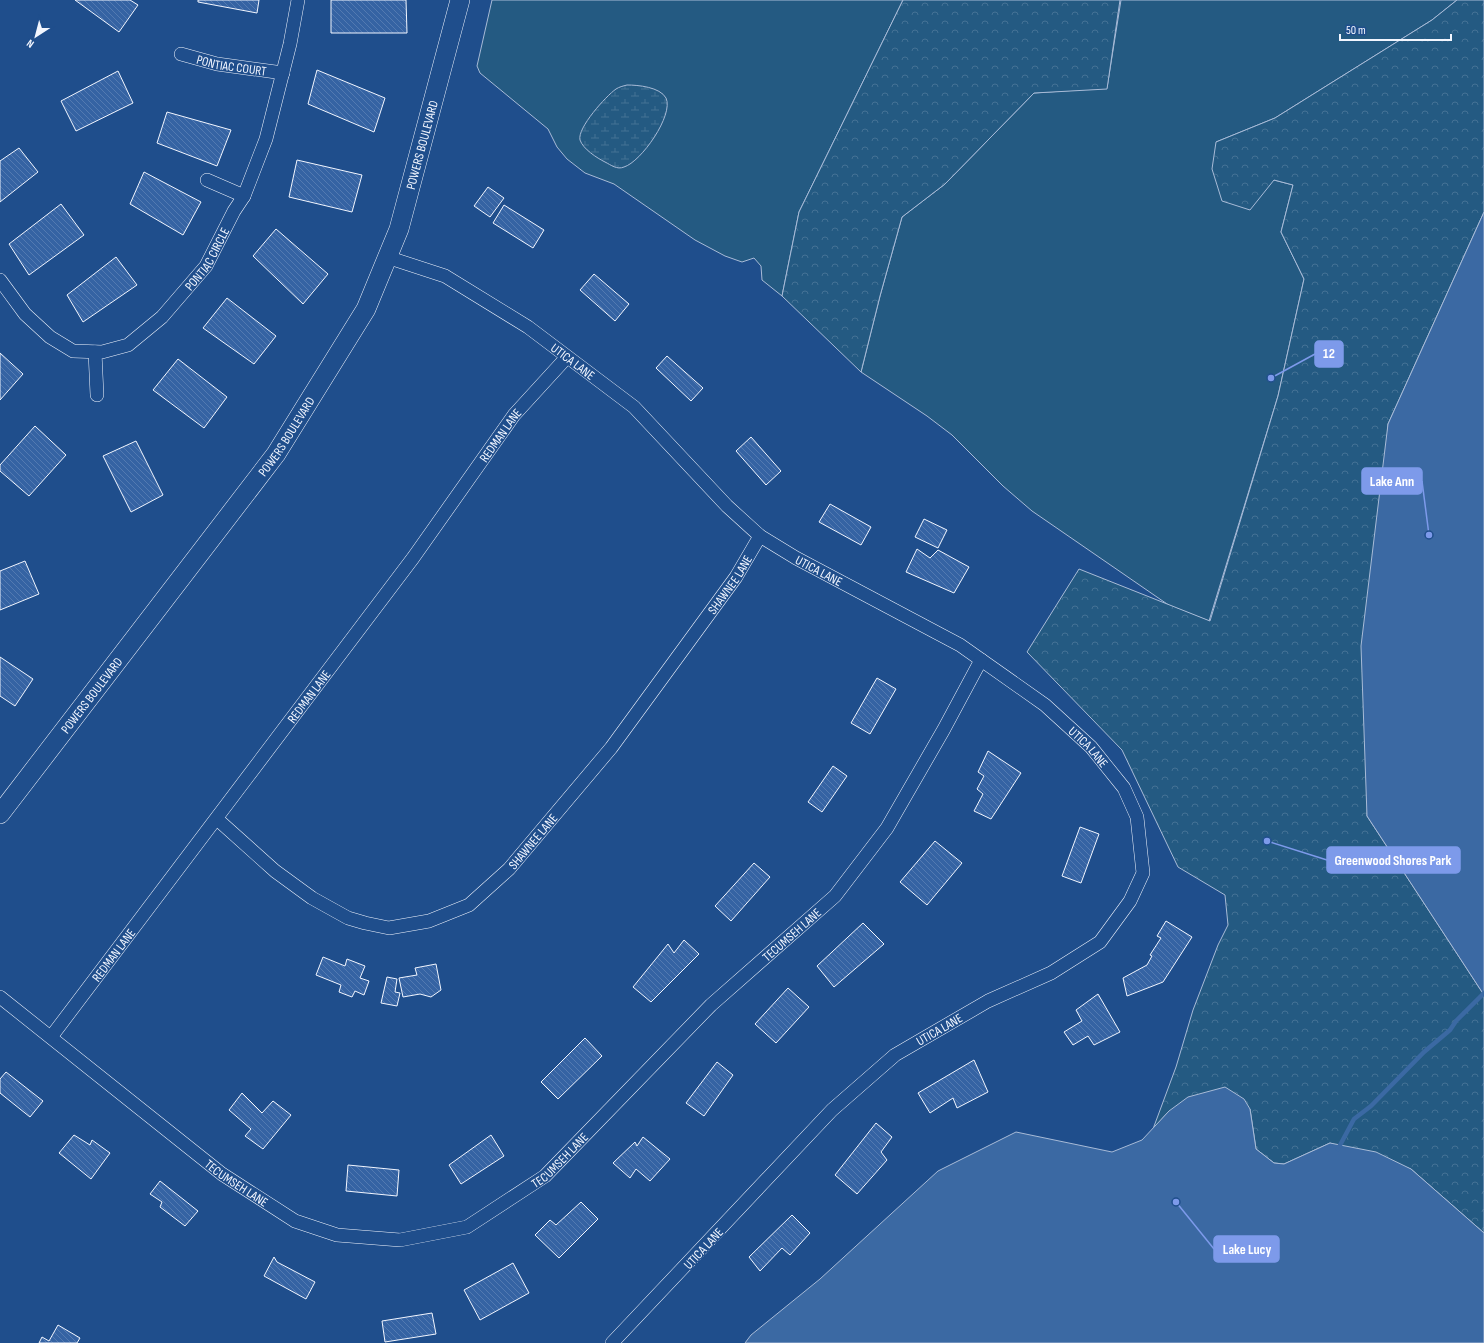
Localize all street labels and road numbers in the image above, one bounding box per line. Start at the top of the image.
street label: PONTIAC COURT [195,52,267,80]
street label: POWERS BOULEVARD [403,99,442,191]
street label: PONTIAC CIRCLE [182,225,233,294]
street label: UTICA LANE [547,340,598,384]
street label: POWERS BOULEVARD [255,394,319,480]
street label: REDMAN LANE [476,405,525,466]
street label: UTICA LANE [792,552,845,590]
street label: SHAWNEE LANE [705,553,756,618]
street label: POWERS BOULEVARD [58,654,126,737]
street label: REDMAN LANE [284,667,334,727]
street label: UTICA LANE [1065,723,1111,771]
street label: SHAWNEE LANE [505,811,561,873]
street label: TECUMSEH LANE [759,905,825,965]
street label: REDMAN LANE [89,926,139,985]
street label: UTICA LANE [914,1010,965,1049]
street label: TECUMSEH LANE [528,1130,592,1192]
street label: TECUMSEH LANE [201,1156,271,1211]
street label: UTICA LANE [681,1225,727,1273]

